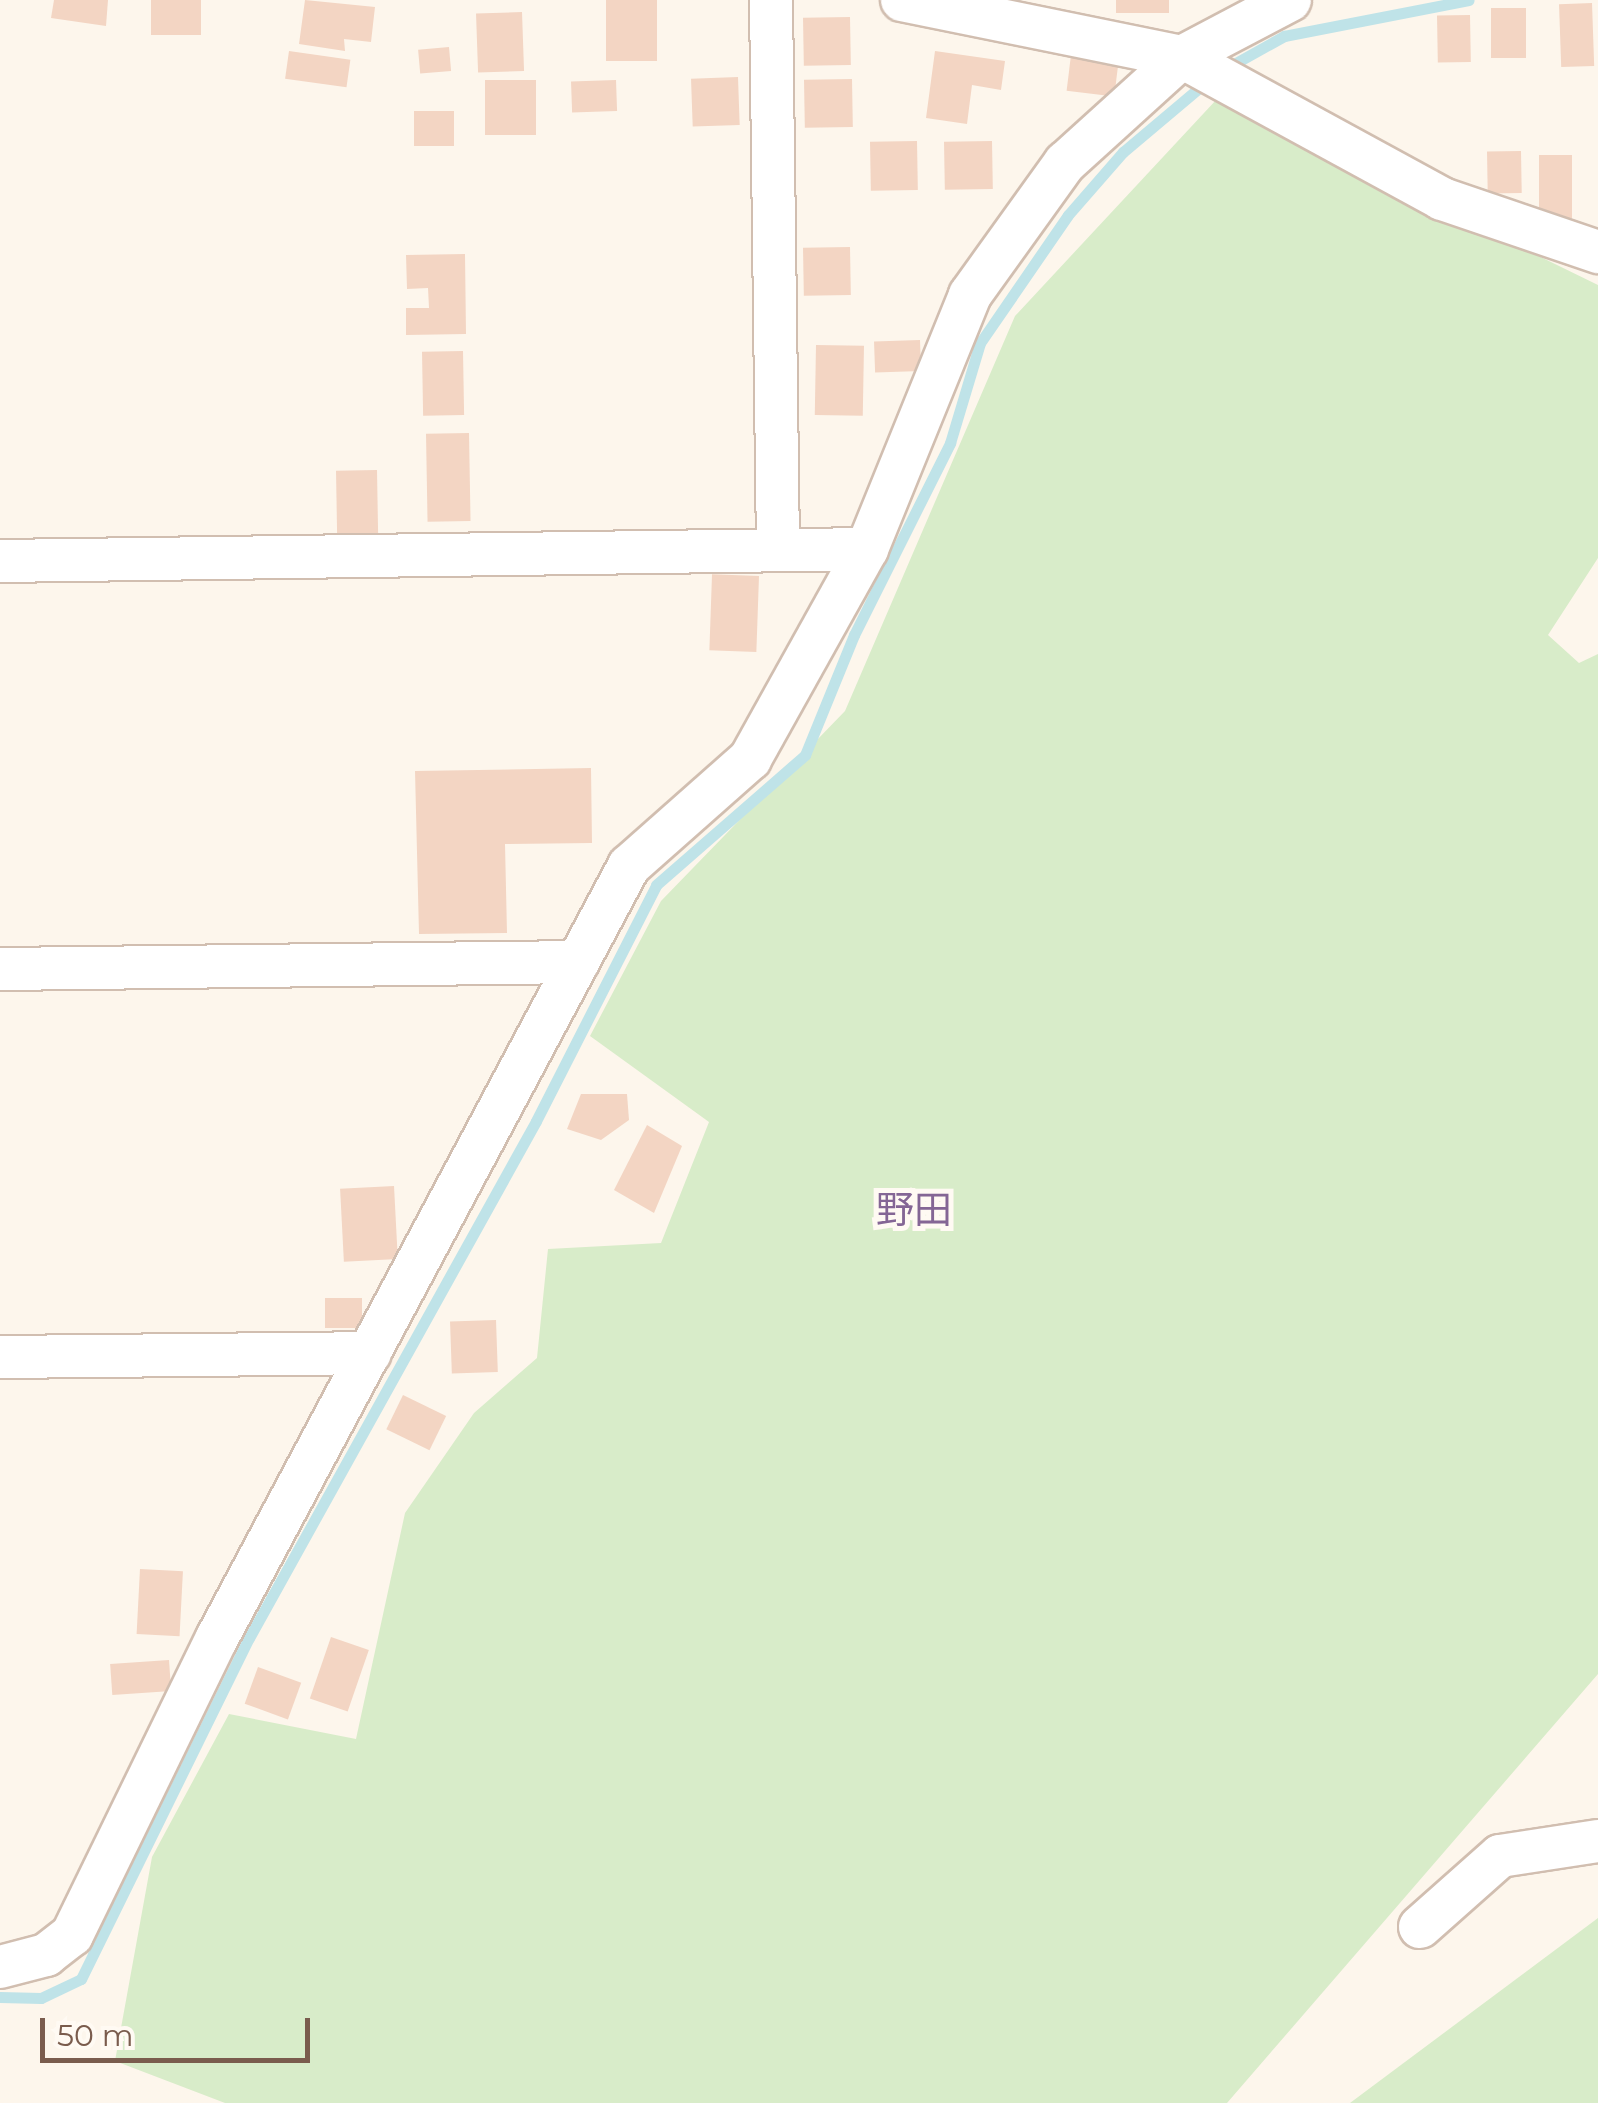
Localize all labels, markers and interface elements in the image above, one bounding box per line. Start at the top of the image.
district label: 野田 [876,1187,952,1233]
scale bar [45,1998,315,2060]
text: 50 m [57,2017,134,2054]

